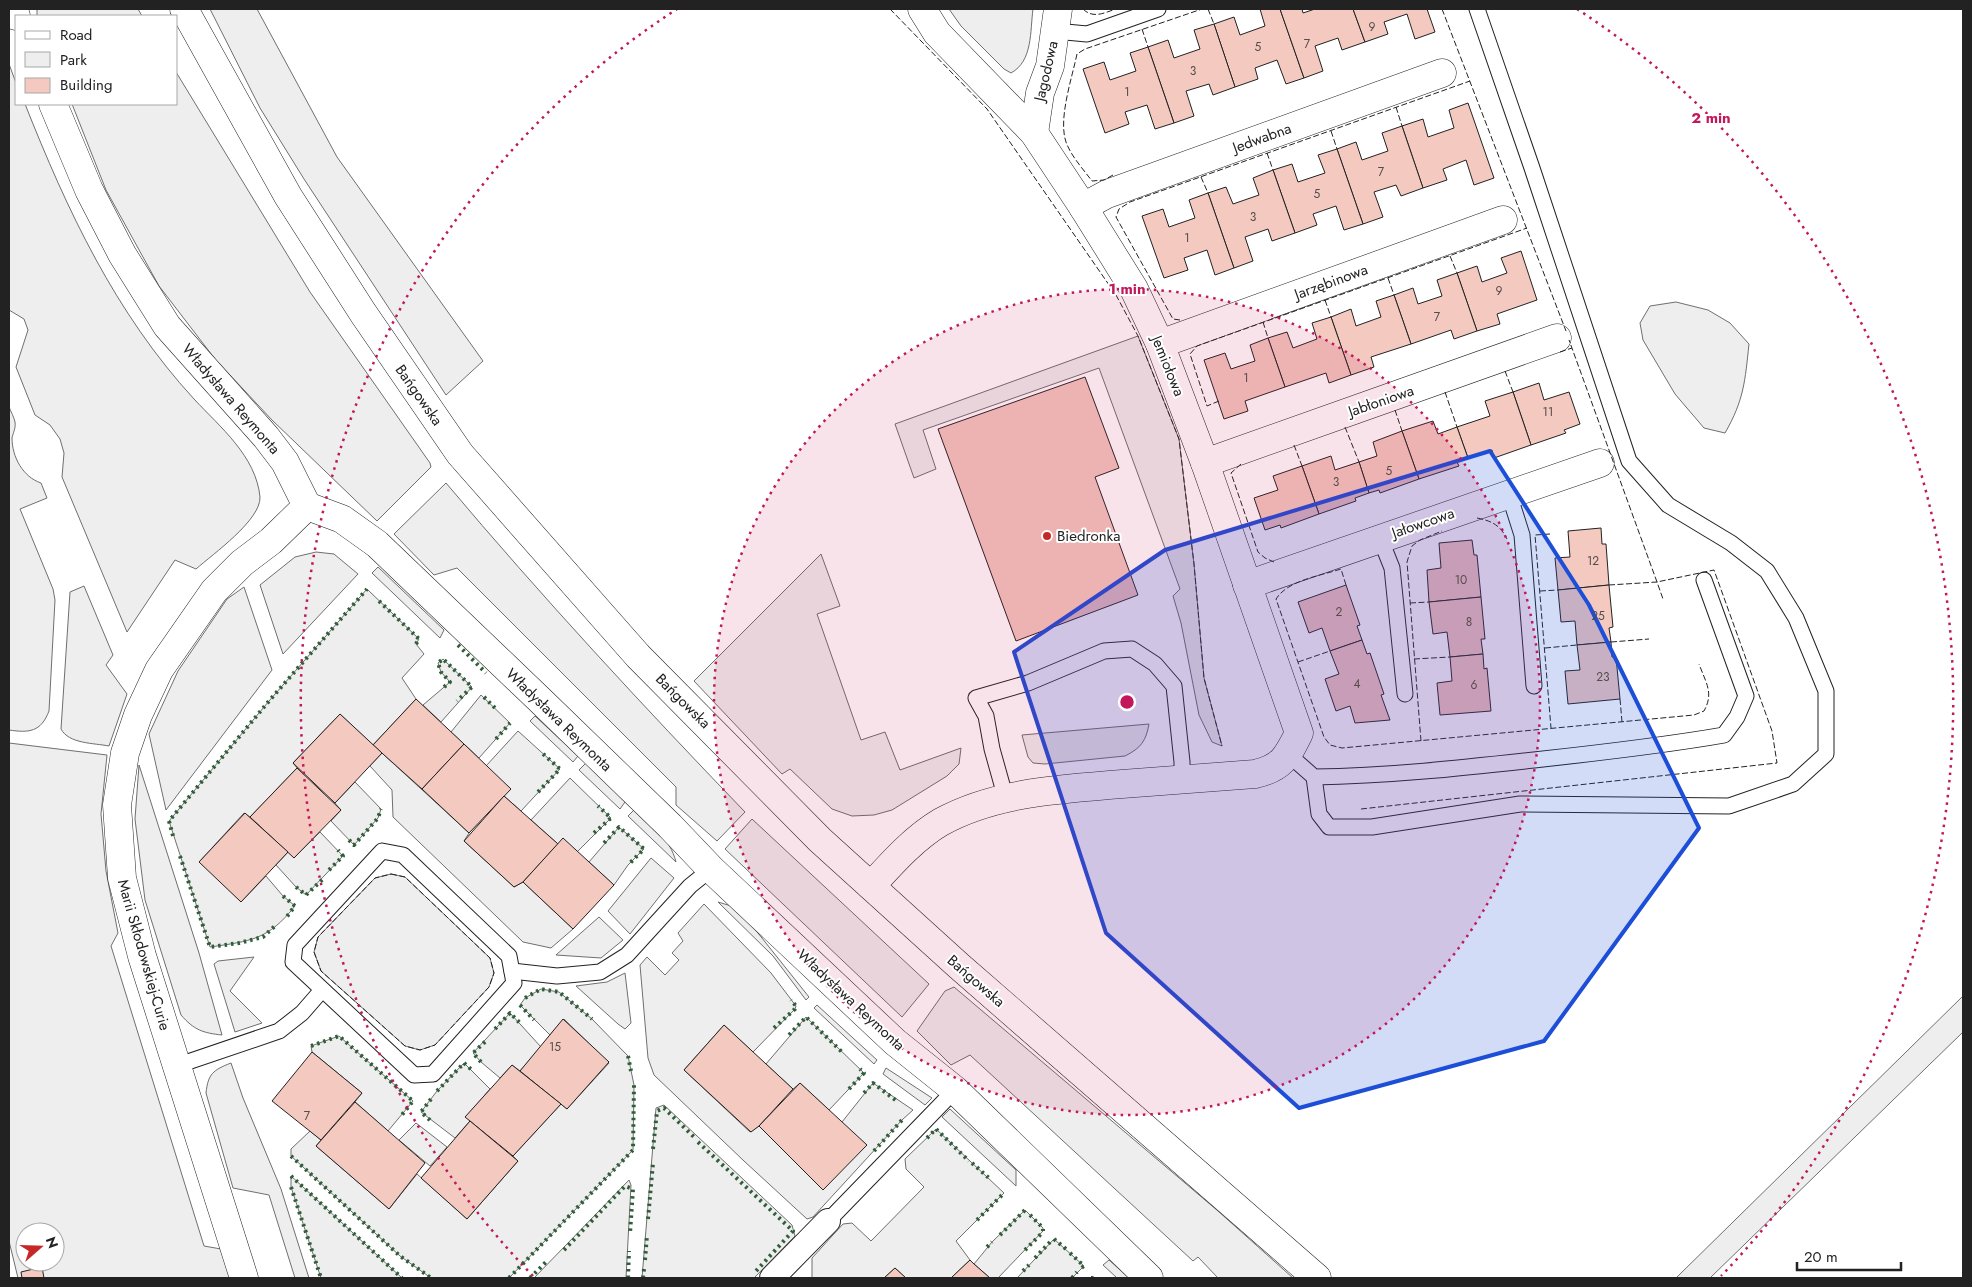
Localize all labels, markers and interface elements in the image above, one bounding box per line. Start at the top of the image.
legend [15,15,178,105]
house number: 9 [1369,18,1376,36]
text: Road [60,24,92,46]
house number: 7 [1304,35,1311,53]
house number: 5 [1255,38,1262,56]
street label: Jagodowa [1028,39,1064,105]
text: Park [60,49,87,71]
house number: 3 [1190,62,1197,80]
text: Building [60,74,112,96]
house number: 1 [1124,83,1130,101]
text: 2 min [1691,107,1731,129]
street label: Jedwabna [1228,117,1294,159]
house number: 7 [1378,163,1385,181]
house number: 5 [1314,185,1321,203]
house number: 3 [1250,208,1257,226]
house number: 1 [1184,229,1190,247]
street label: Jarzębinowa [1289,259,1371,306]
text: 1 min [1108,278,1146,300]
house number: 9 [1496,282,1503,300]
house number: 7 [1434,308,1441,326]
street label: Jemiołowa [1145,330,1190,400]
street label: Władysława Reymonta [177,339,285,459]
street label: Bańgowska [390,360,448,430]
house number: 1 [1243,369,1249,387]
street label: Jabłoniowa [1343,380,1417,423]
house number: 11 [1543,403,1553,421]
house number: 5 [1386,462,1393,480]
house number: 3 [1333,473,1340,491]
street label: Jałowcowa [1387,502,1457,545]
place label: Biedronka [1057,525,1120,547]
marker: Biedronka [1041,530,1053,542]
house number: 12 [1587,552,1599,570]
house number: 10 [1455,571,1467,589]
house number: 2 [1336,603,1343,621]
house number: 25 [1591,607,1605,625]
house number: 8 [1466,613,1472,631]
street label: Władysława Reymonta [501,663,617,777]
street label: Bańgowska [650,668,716,734]
house number: 23 [1596,668,1610,686]
house number: 4 [1354,675,1361,693]
house number: 6 [1471,676,1478,694]
centre of rings [1118,693,1136,711]
street label: Marii Skłodowskiej-Curie [112,877,176,1033]
street label: Władysława Reymonta [792,944,910,1056]
street label: Bańgowska [942,950,1010,1012]
house number: 15 [549,1038,561,1056]
house number: 7 [304,1107,311,1125]
north arrow [15,1222,65,1272]
text: N [41,1234,64,1251]
scale bar [1797,1240,1901,1272]
text: 20 m [1804,1246,1838,1268]

